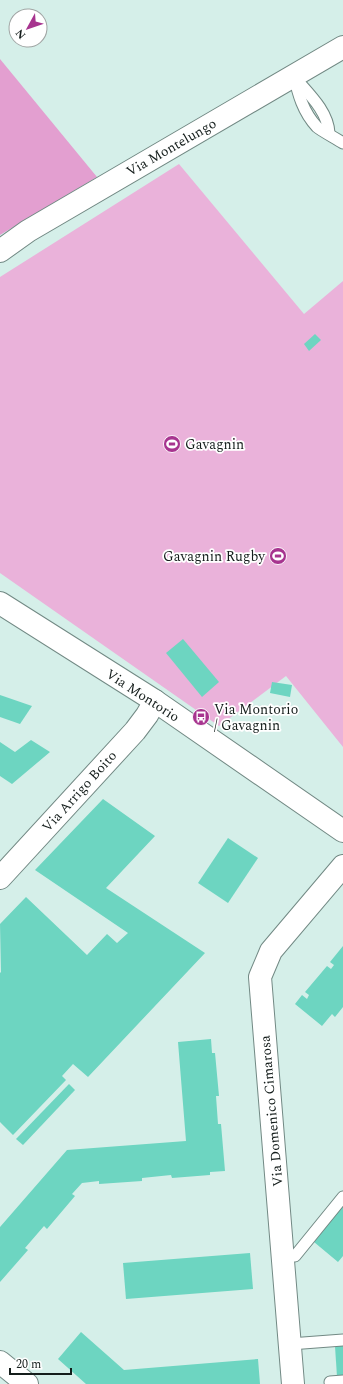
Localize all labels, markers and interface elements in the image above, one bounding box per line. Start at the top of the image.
north arrow [8,8,48,48]
text: N [11,25,30,43]
street label: Via Montelungo [122,113,220,182]
sports icon: Gavagnin [162,434,182,454]
place label: Gavagnin [185,434,244,455]
place label: Gavagnin Rugby [163,546,266,567]
sports icon: Gavagnin Rugby [268,546,288,566]
street label: Via Montorio [102,664,184,727]
place label: Via Montorio / Gavagnin [214,699,298,736]
bus stop icon: Via Montorio / Gavagnin [191,707,211,727]
street label: Via Arrigo Boito [37,746,122,837]
street label: Via Domenico Cimarosa [254,1034,289,1188]
scale bar [10,1350,71,1376]
text: 20 m [16,1355,41,1374]

